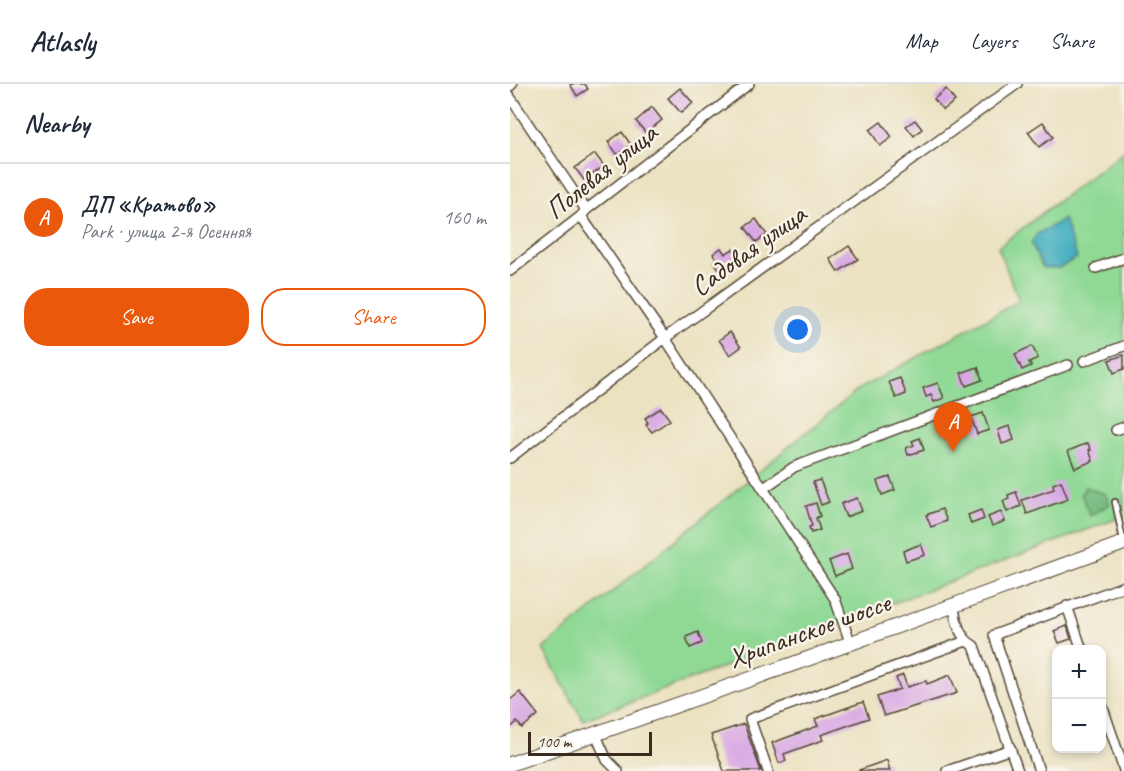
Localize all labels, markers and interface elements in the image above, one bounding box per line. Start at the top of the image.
text: Atlasly [30,24,95,59]
text: Map [905,28,938,54]
text: Layers [971,28,1017,54]
text: Share [1050,28,1094,54]
text: Nearby [24,107,89,140]
street label: Полевая улица [538,114,665,227]
text: ДП «Кратово» [81,191,216,219]
street label: Садовая улица [683,195,814,304]
text: A [38,205,49,230]
text: 160 m [443,205,486,230]
text: Park · улица 2-я Осенняя [81,219,251,244]
button: Save [24,288,249,346]
button: Share [261,288,486,346]
your location [783,315,812,344]
pin: A [934,402,972,452]
street label: Хрипанское шоссе [723,584,897,676]
map controls [1052,645,1106,753]
button: + [1052,645,1106,699]
button: − [1052,699,1106,753]
scale bar [528,729,652,756]
text: 100 m [537,732,571,752]

